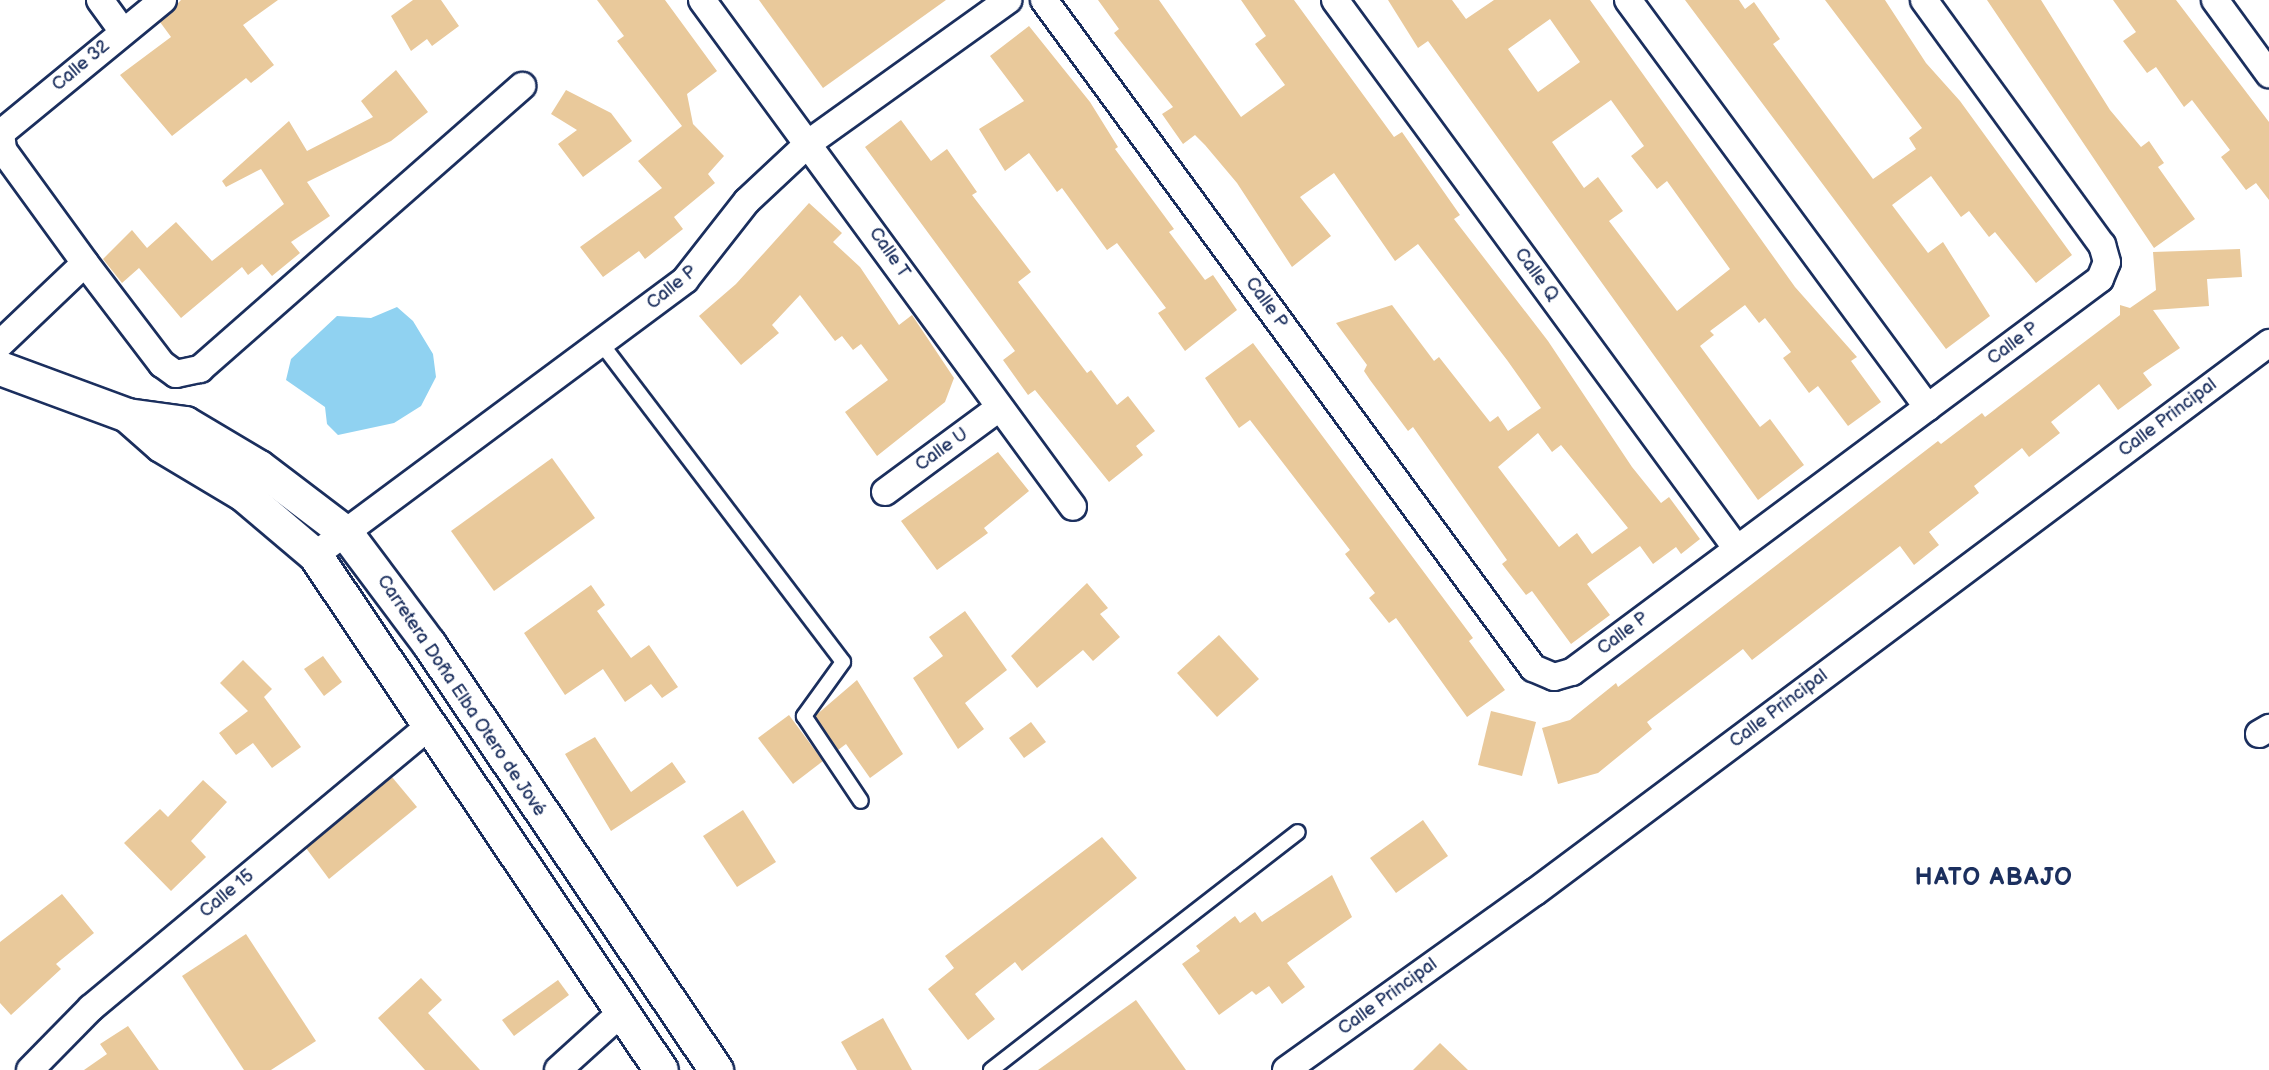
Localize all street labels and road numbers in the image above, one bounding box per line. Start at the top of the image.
street label: Calle 32 [48,36,114,96]
street label: Calle T [864,223,914,283]
street label: Calle Q [1510,244,1562,306]
street label: Calle P [643,261,701,315]
street label: Calle P [1240,273,1292,333]
street label: Calle P [1983,318,2043,370]
street label: Calle Principal [2115,374,2221,462]
street label: Calle U [912,424,972,476]
street label: Carretera Doña Elba Otero de Jové [372,571,550,821]
street label: Calle P [1593,608,1653,660]
street label: Calle Principal [1726,665,1832,753]
street label: Calle 15 [196,865,258,923]
street label: Calle Principal [1334,954,1442,1040]

